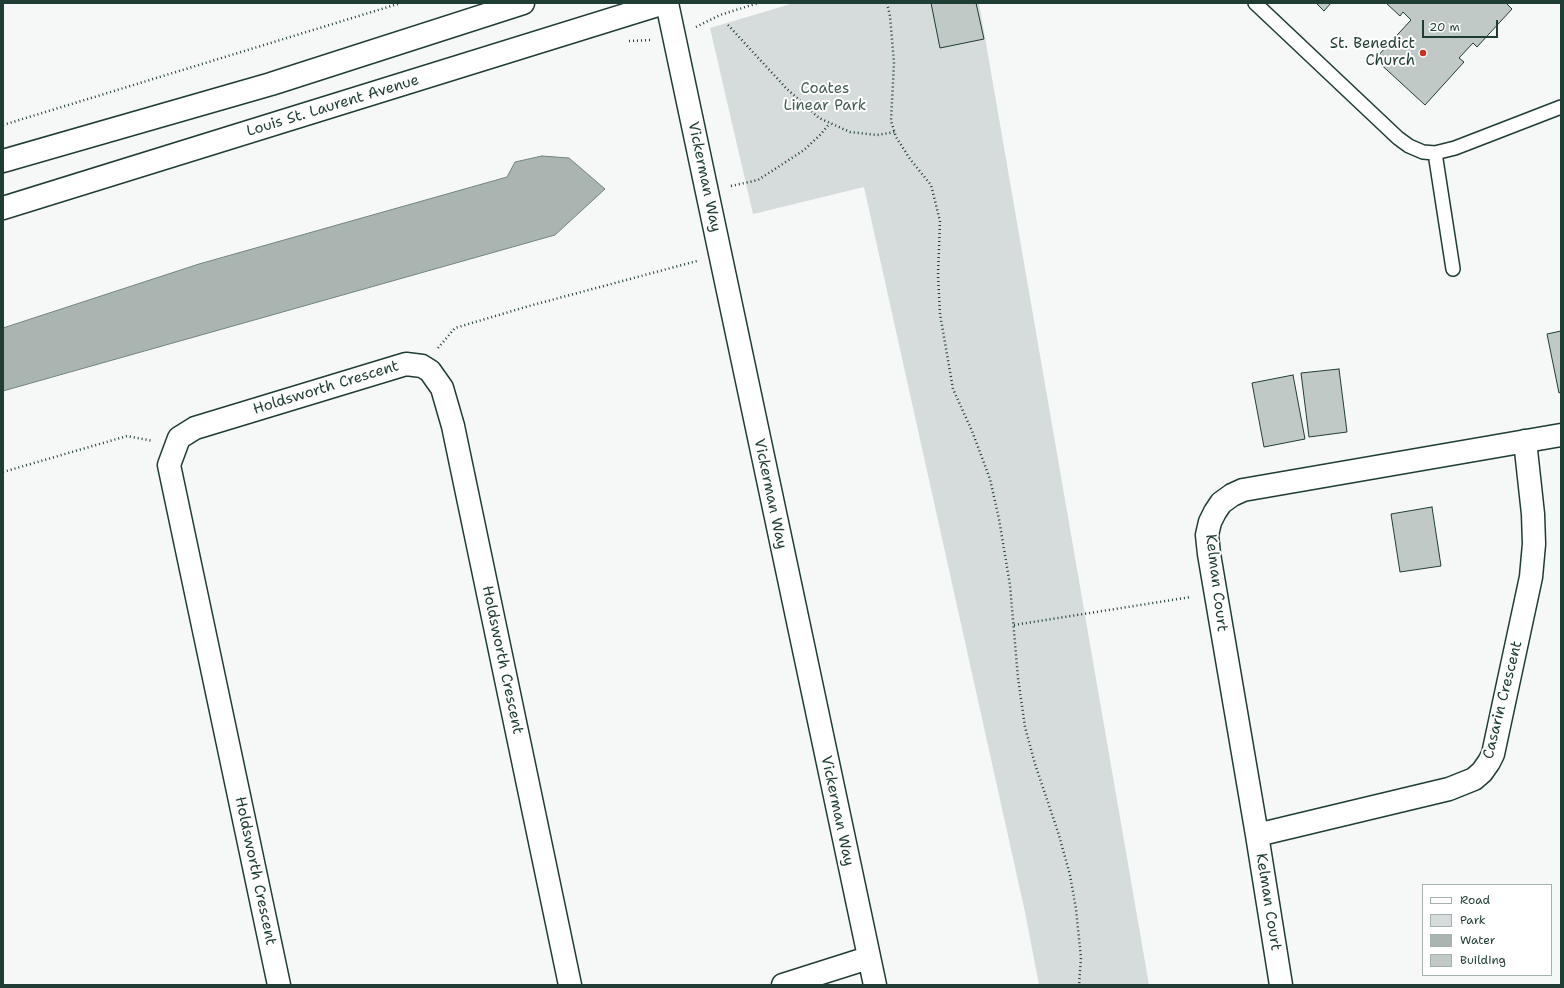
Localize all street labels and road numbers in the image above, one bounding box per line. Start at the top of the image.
street label: Louis St. Laurent Avenue [245,71,421,141]
street label: Vickerman Way [684,120,724,234]
street label: Holdsworth Crescent [251,357,401,419]
street label: Vickerman Way [750,437,790,551]
street label: Kelman Court [1201,533,1231,633]
street label: Holdsworth Crescent [477,584,527,736]
street label: Casarin Crescent [1480,639,1526,761]
street label: Vickerman Way [817,754,857,868]
street label: Holdsworth Crescent [230,795,280,947]
street label: Kelman Court [1251,852,1285,952]

